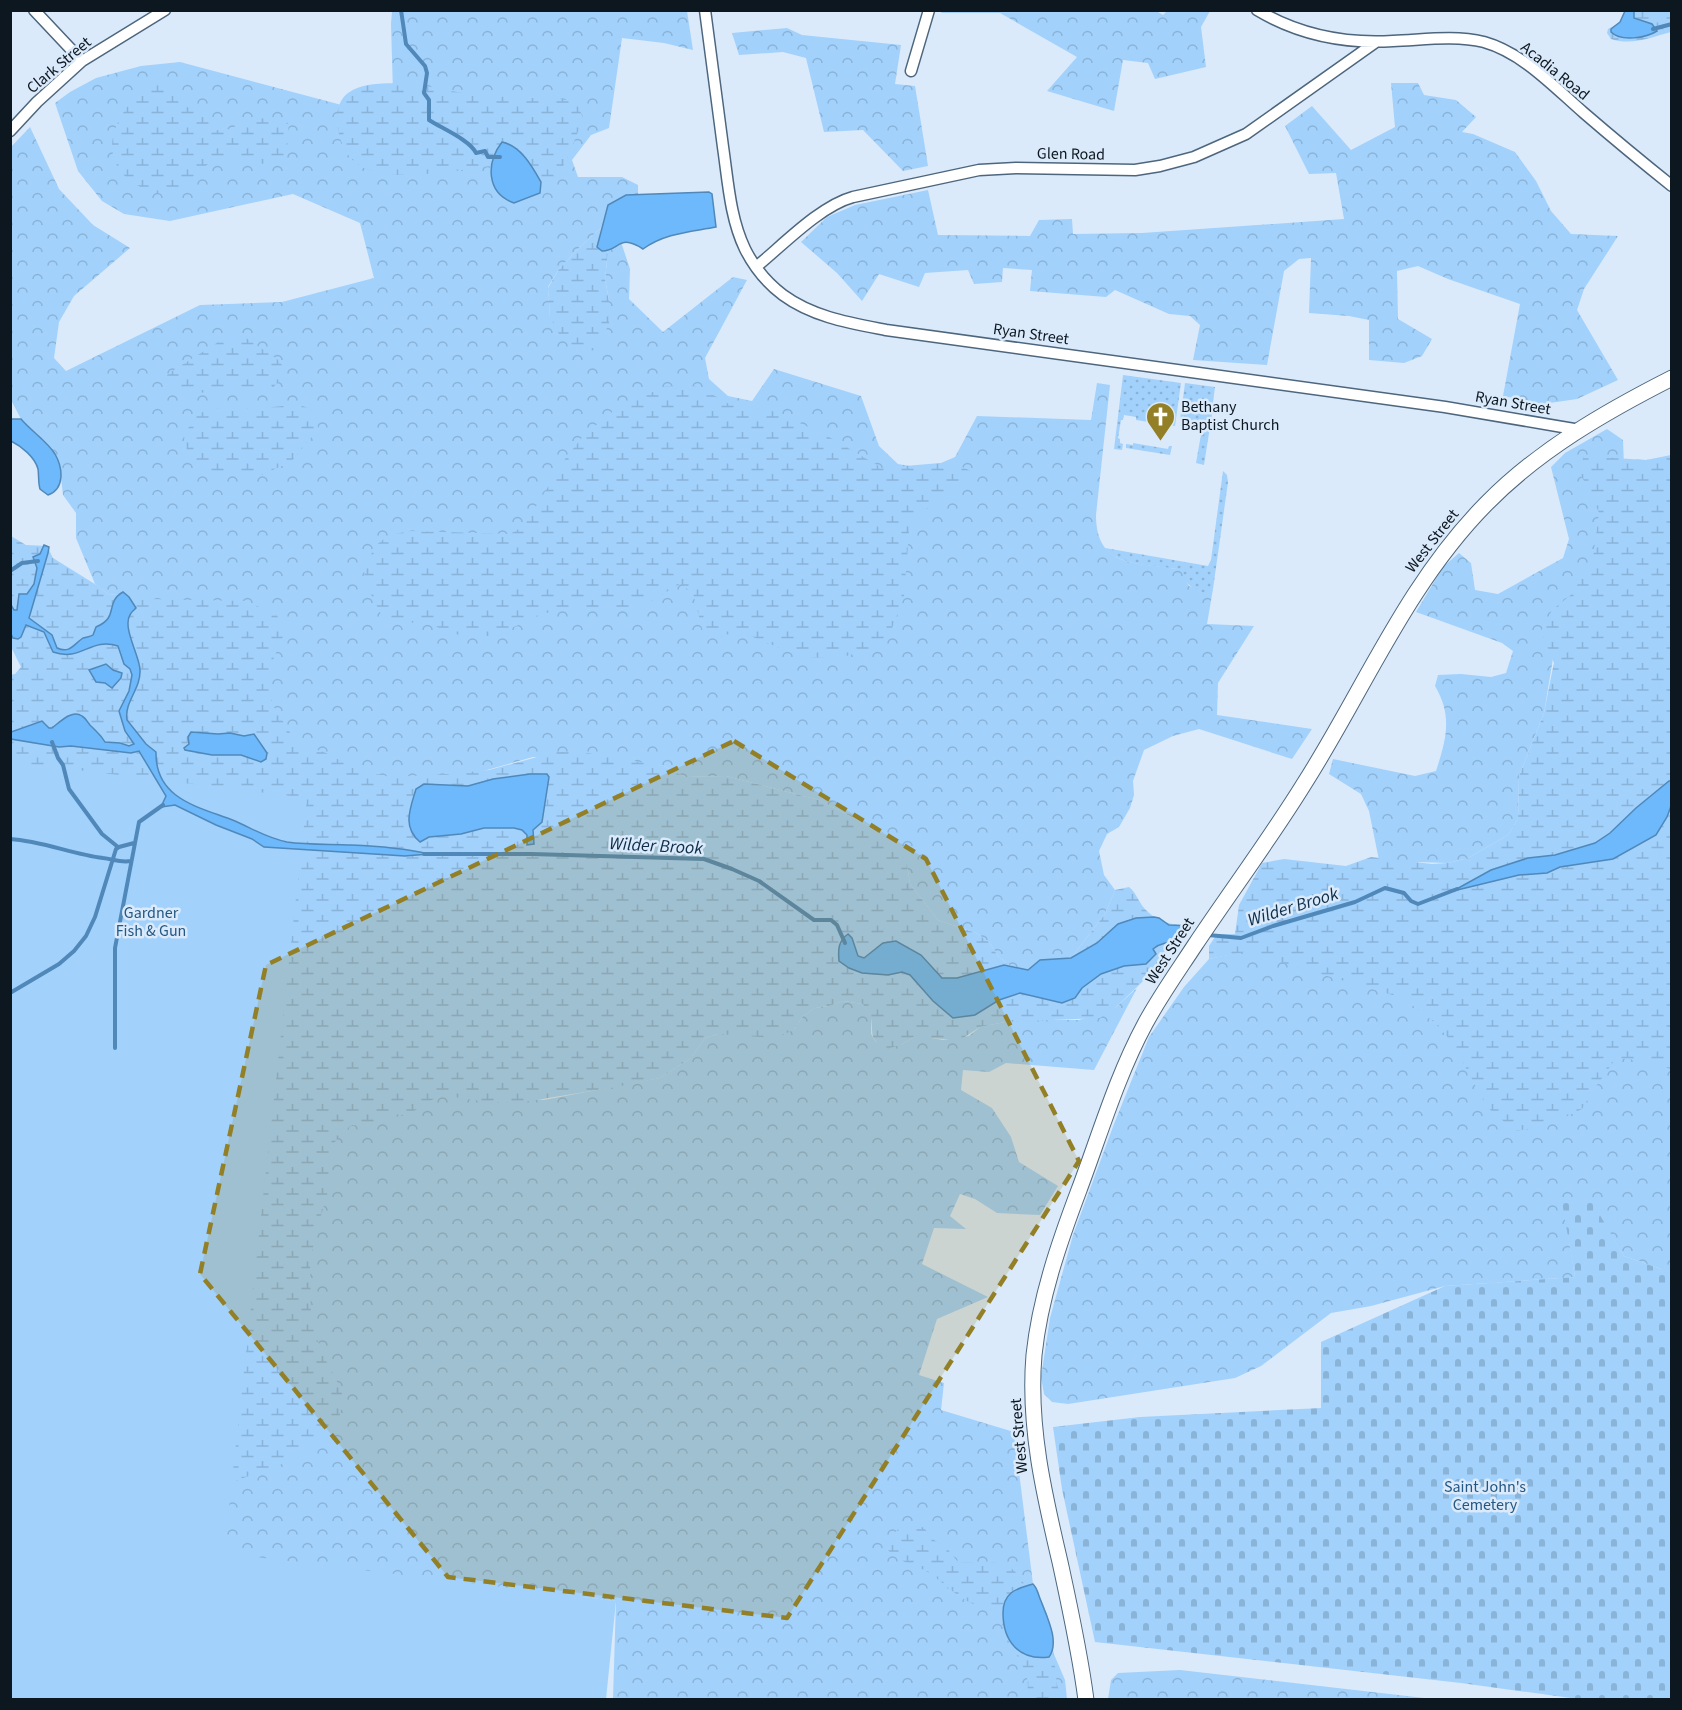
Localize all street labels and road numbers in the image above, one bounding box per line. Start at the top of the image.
street label: Clark Street [22,31,96,99]
street label: Acadia Road [1516,37,1594,105]
street label: Glen Road [1037,142,1105,166]
street label: Ryan Street [992,318,1071,350]
street label: Ryan Street [1473,386,1553,421]
street label: West Street [1400,504,1464,578]
street label: West Street [1140,913,1200,989]
street label: West Street [1005,1397,1033,1475]

